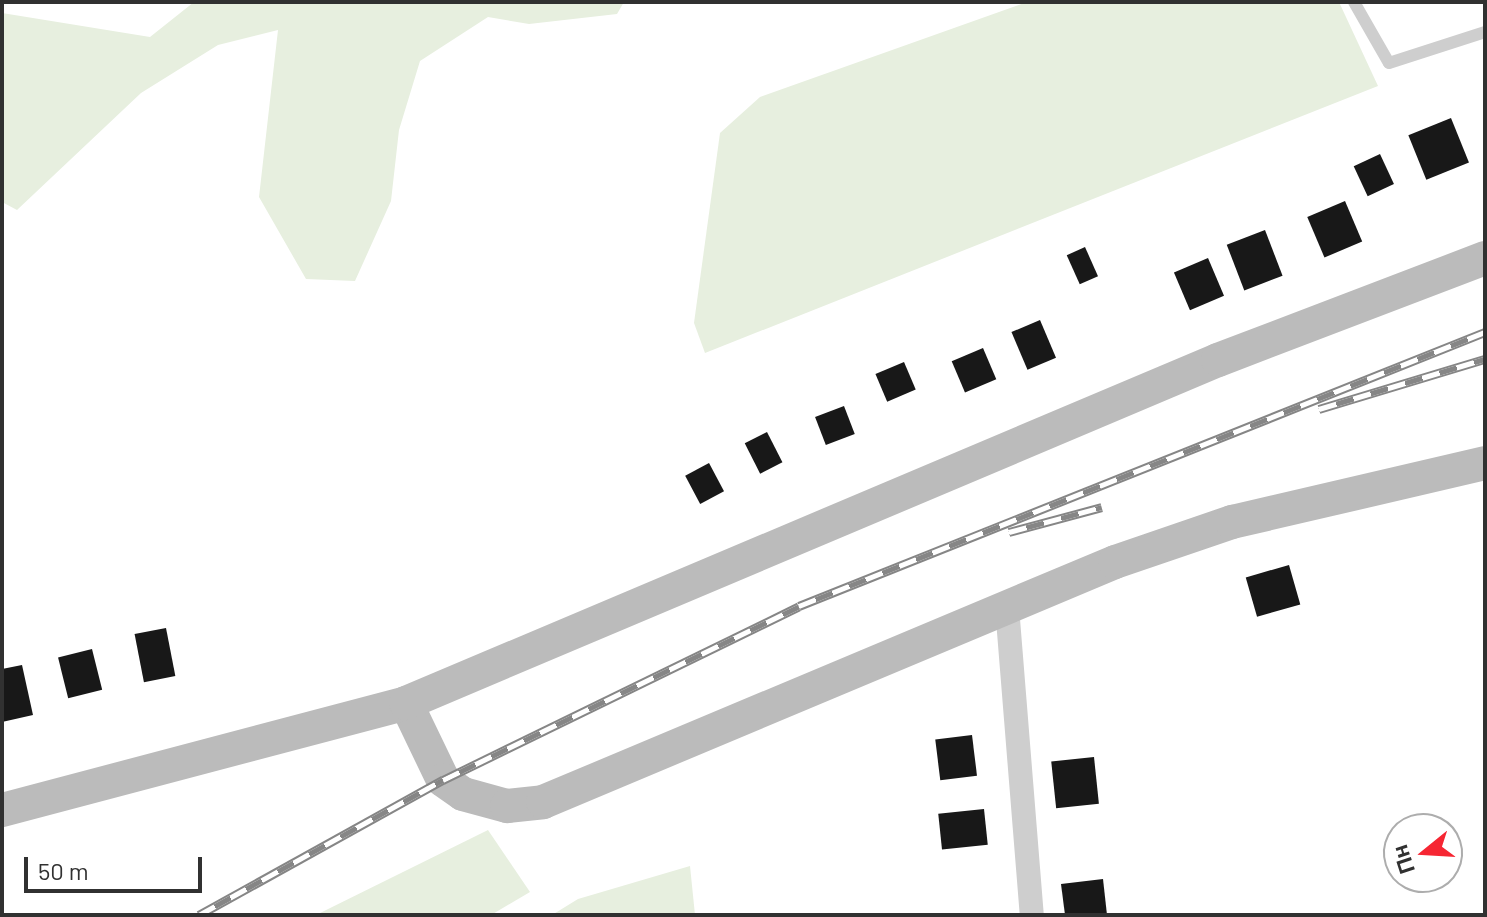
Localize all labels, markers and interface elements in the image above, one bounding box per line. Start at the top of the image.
north arrow [1383,813,1463,893]
scale bar [28,841,206,891]
text: Пн [1385,842,1419,878]
text: 50 m [38,856,89,885]

